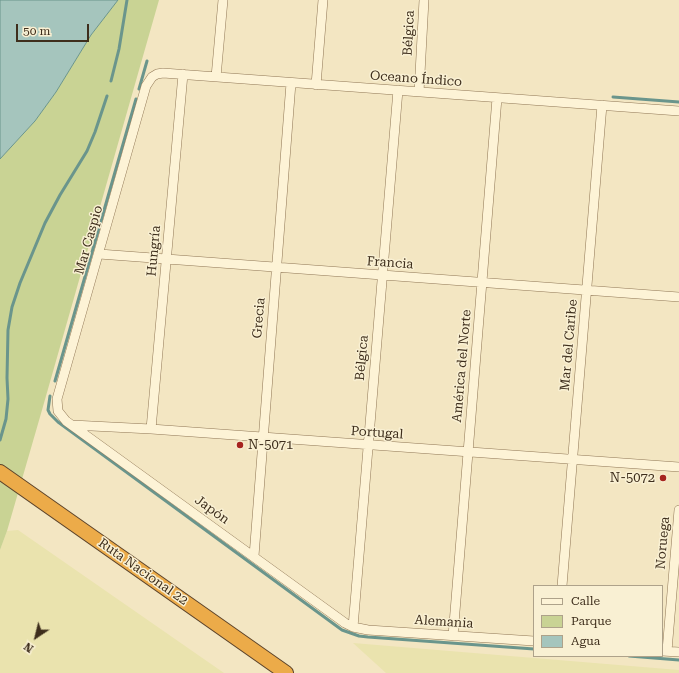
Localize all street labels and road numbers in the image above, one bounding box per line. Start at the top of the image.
street label: Bélgica [400,10,418,56]
street label: Oceano Índico [369,68,463,90]
street label: Mar Caspio [72,204,106,276]
street label: Hungría [144,225,164,277]
street label: Francia [366,254,414,272]
street label: Grecia [249,297,269,339]
street label: Mar del Caribe [557,299,581,391]
street label: América del Norte [449,309,475,423]
street label: Bélgica [352,335,372,381]
street label: Portugal [350,423,404,443]
street label: Japón [192,492,232,528]
street label: Noruega [653,516,673,570]
street label: Ruta Nacional 22 [95,535,191,609]
street label: Alemania [414,612,474,632]

